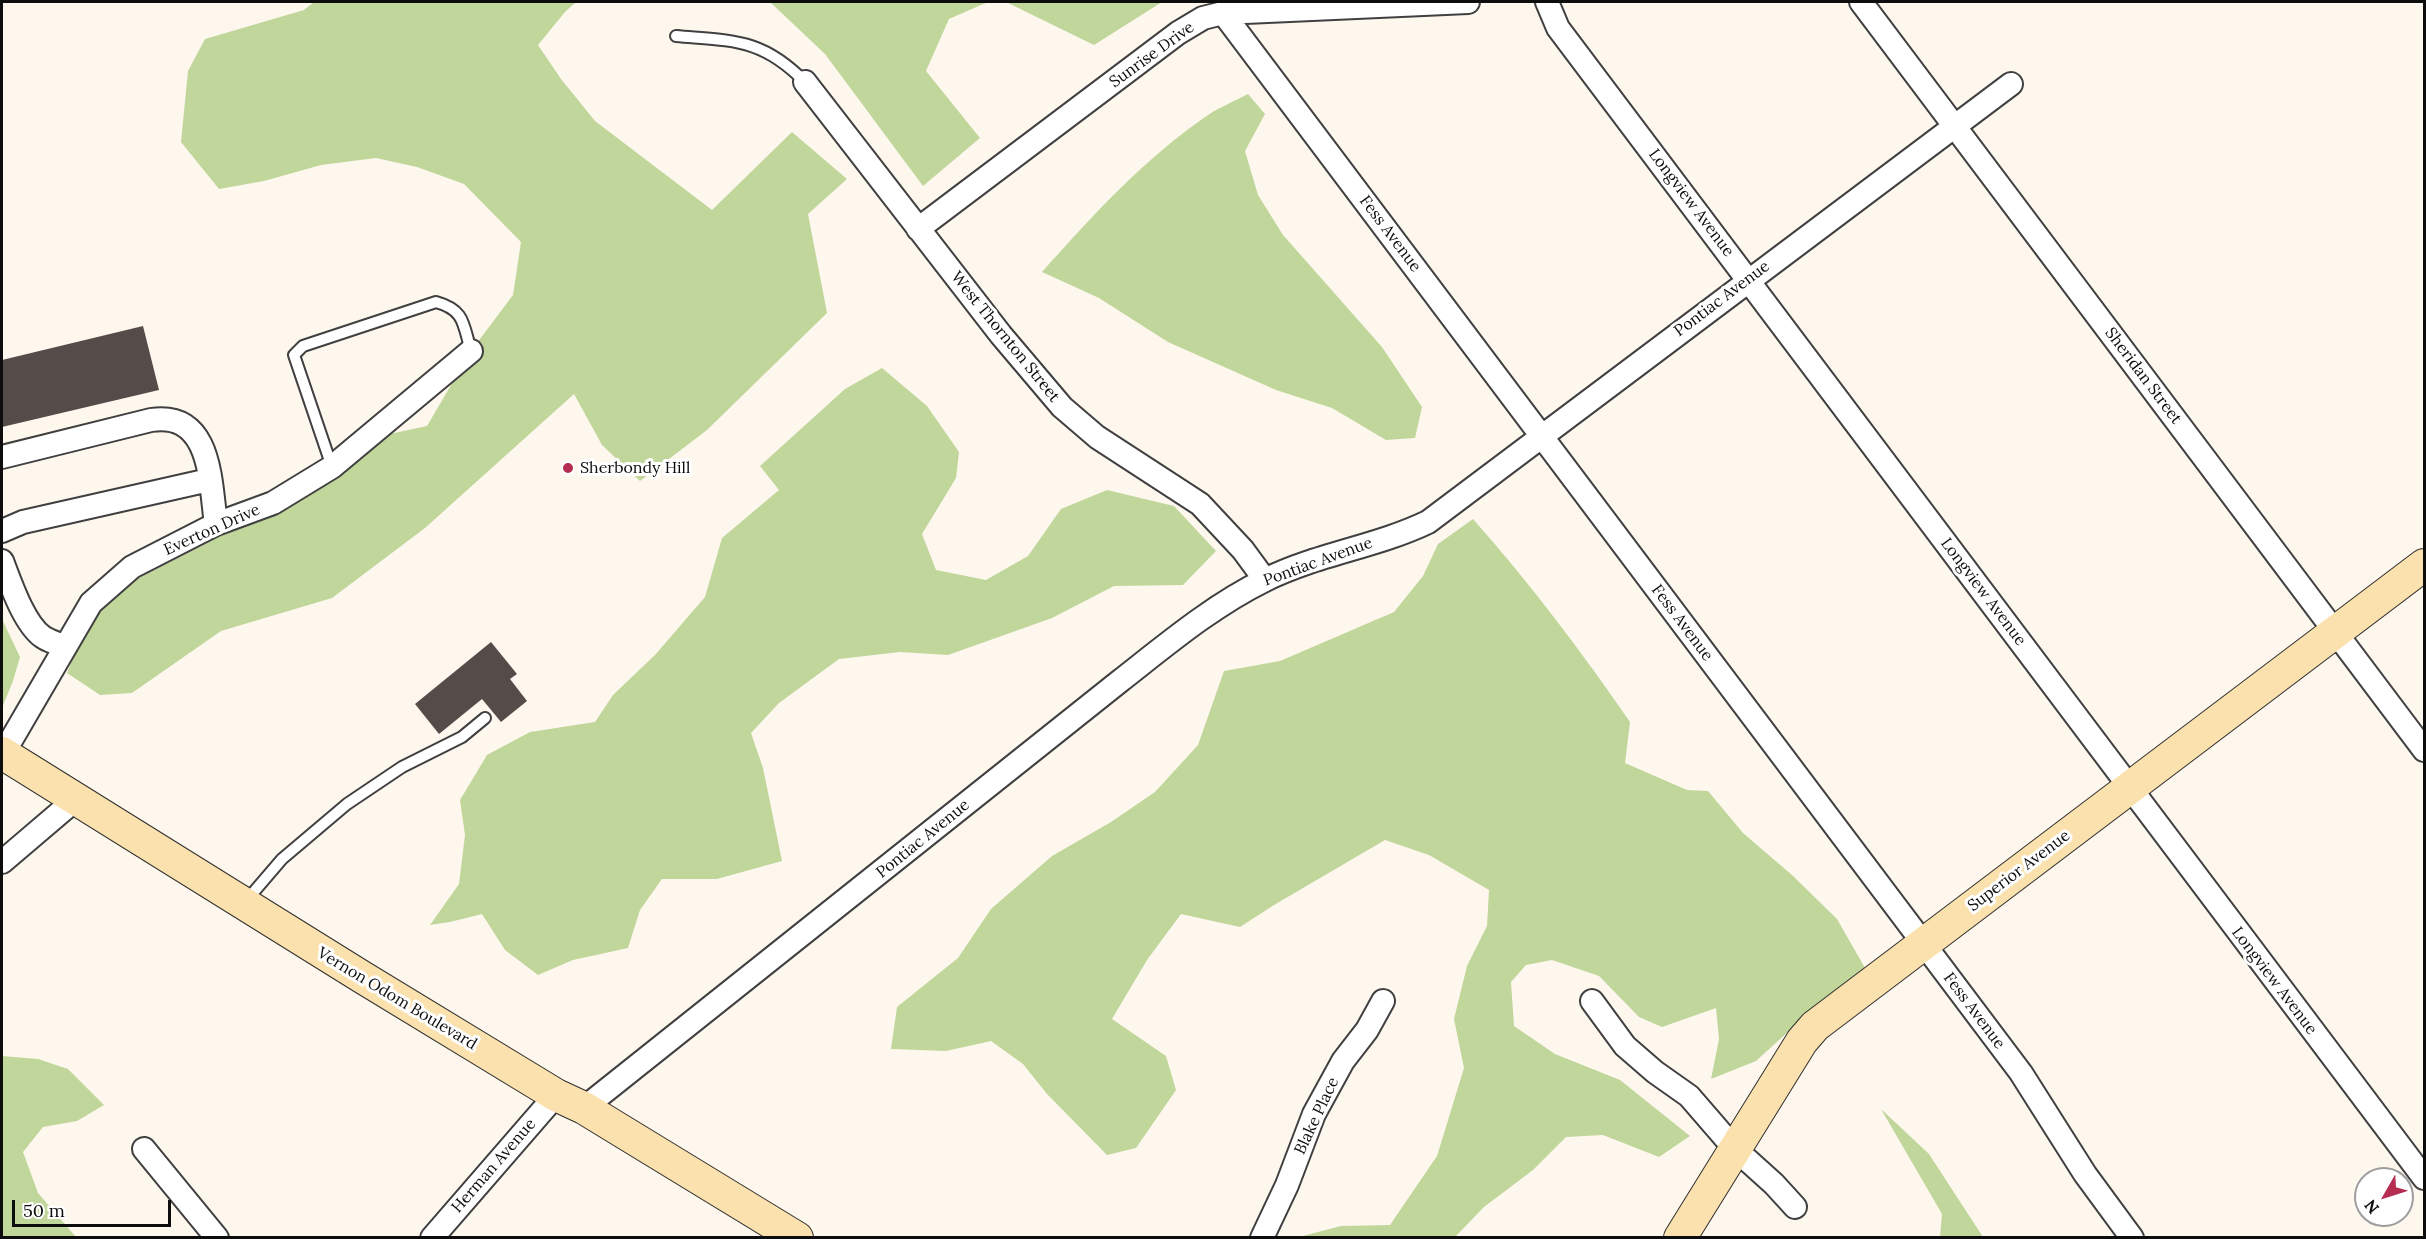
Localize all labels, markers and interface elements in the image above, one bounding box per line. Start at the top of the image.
street label: Sunrise Drive [1106,18,1198,92]
street label: Longview Avenue [1644,145,1738,261]
street label: Fess Avenue [1355,192,1425,276]
street label: Pontiac Avenue [1671,257,1773,341]
street label: West Thornton Street [946,268,1064,406]
street label: Sheridan Street [2100,324,2186,428]
place label: Sherbondy Hill [580,458,690,478]
marker: Sherbondy Hill [561,461,575,475]
street label: Everton Drive [161,500,263,560]
street label: Pontiac Avenue [1261,533,1375,591]
street label: Longview Avenue [1936,534,2030,650]
street label: Fess Avenue [1647,581,1717,665]
street label: Pontiac Avenue [872,796,974,882]
street label: Superior Avenue [1964,826,2074,916]
street label: Longview Avenue [2227,923,2321,1039]
street label: Vernon Odom Boulevard [314,944,480,1054]
street label: Fess Avenue [1939,969,2009,1053]
street label: Blake Place [1291,1074,1343,1158]
street label: Herman Avenue [448,1115,540,1217]
north arrow [2354,1167,2414,1227]
scale bar [15,1188,174,1226]
text: N [2360,1196,2383,1218]
text: 50 m [23,1199,65,1222]

